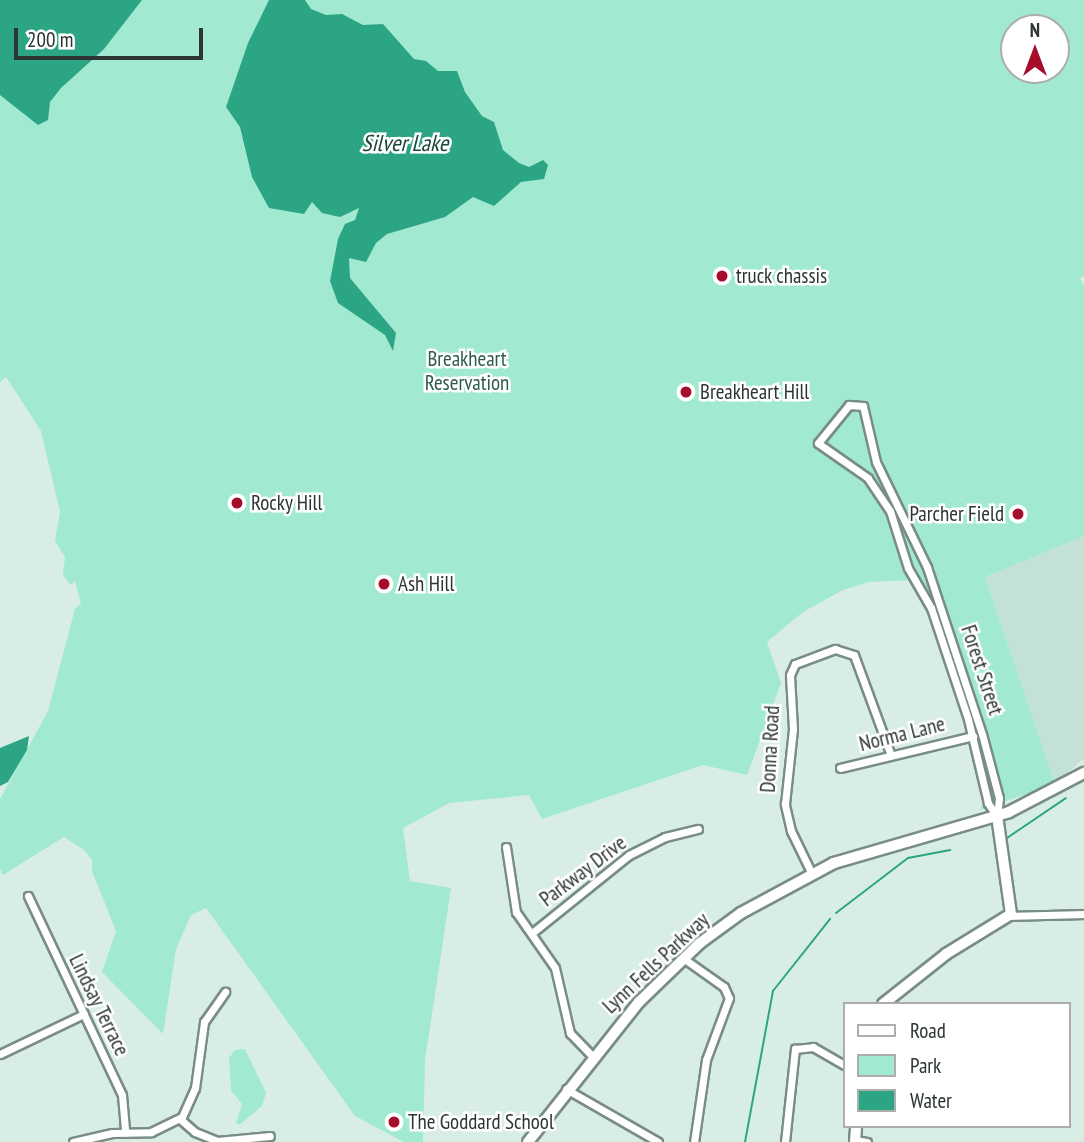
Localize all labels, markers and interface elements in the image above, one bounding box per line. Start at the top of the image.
scale bar [18,14,206,58]
north arrow [1000,14,1070,84]
text: N [1030,18,1040,42]
text: 200 m [27,26,73,53]
water label: Silver Lake [362,129,448,157]
place label: truck chassis [736,263,828,289]
marker: truck chassis [714,268,730,284]
park label: Breakheart Reservation [425,346,509,396]
place label: Breakheart Hill [700,379,809,405]
marker: Breakheart Hill [678,384,694,400]
place label: Rocky Hill [251,490,323,516]
marker: Rocky Hill [229,495,245,511]
place label: Parcher Field [909,501,1004,527]
marker: Parcher Field [1010,506,1026,522]
place label: Ash Hill [398,571,454,597]
marker: Ash Hill [376,576,392,592]
street label: Forest Street [956,622,1008,718]
street label: Donna Road [755,705,785,793]
street label: Norma Lane [857,711,947,757]
street label: Parkway Drive [534,830,632,912]
street label: Lynn Fells Parkway [598,907,714,1019]
street label: Lindsay Terrace [63,950,135,1060]
legend [842,1002,1070,1128]
text: Road [910,1017,946,1044]
text: Park [910,1052,941,1079]
text: Water [910,1087,952,1114]
place label: The Goddard School [408,1109,554,1135]
marker: The Goddard School [386,1114,402,1130]

